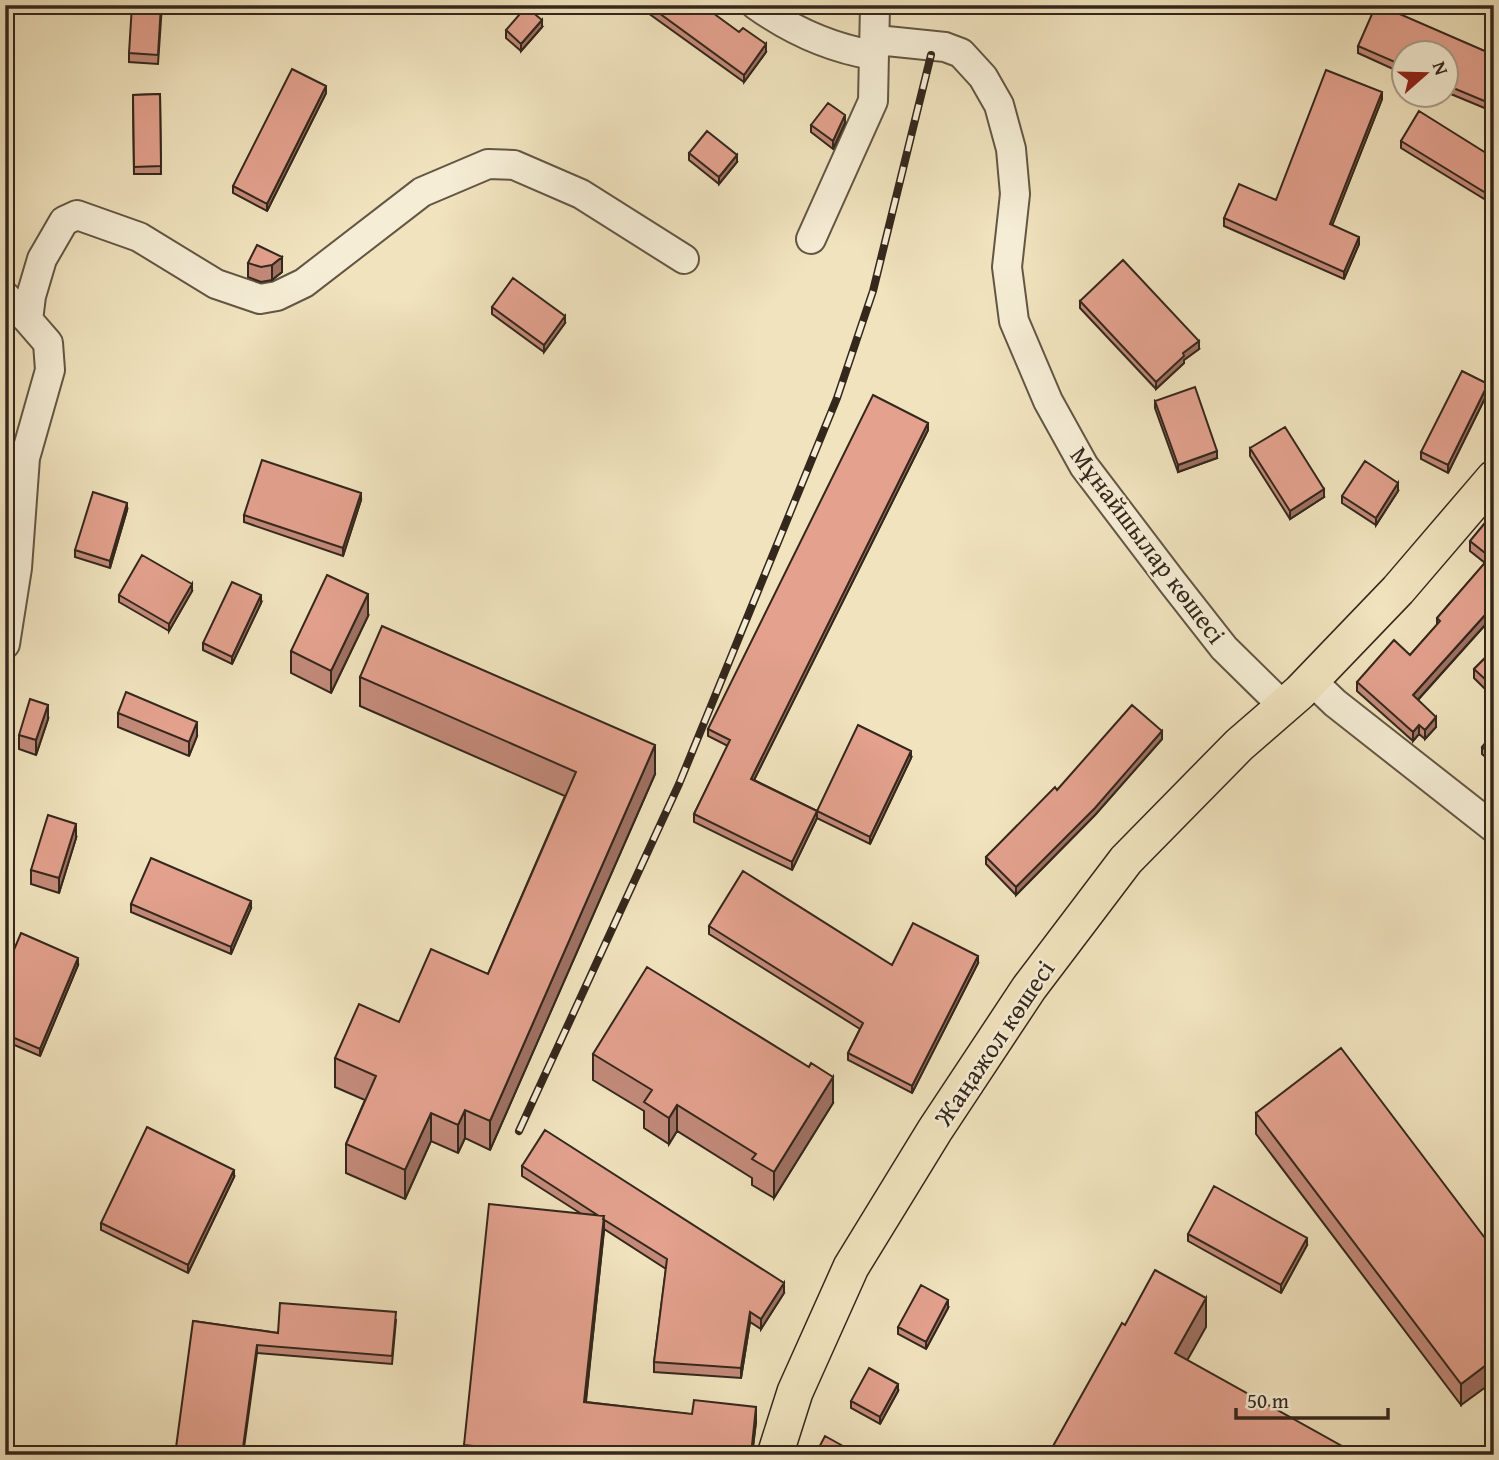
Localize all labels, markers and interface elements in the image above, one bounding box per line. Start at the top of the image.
north arrow [1390,38,1460,108]
text: N [1426,57,1456,79]
street label: Мұнайшылар көшесі [1061,438,1236,652]
street label: Жаңажол көшесі [923,952,1064,1135]
scale bar [1236,1376,1389,1420]
text: 50 m [1247,1385,1289,1416]

